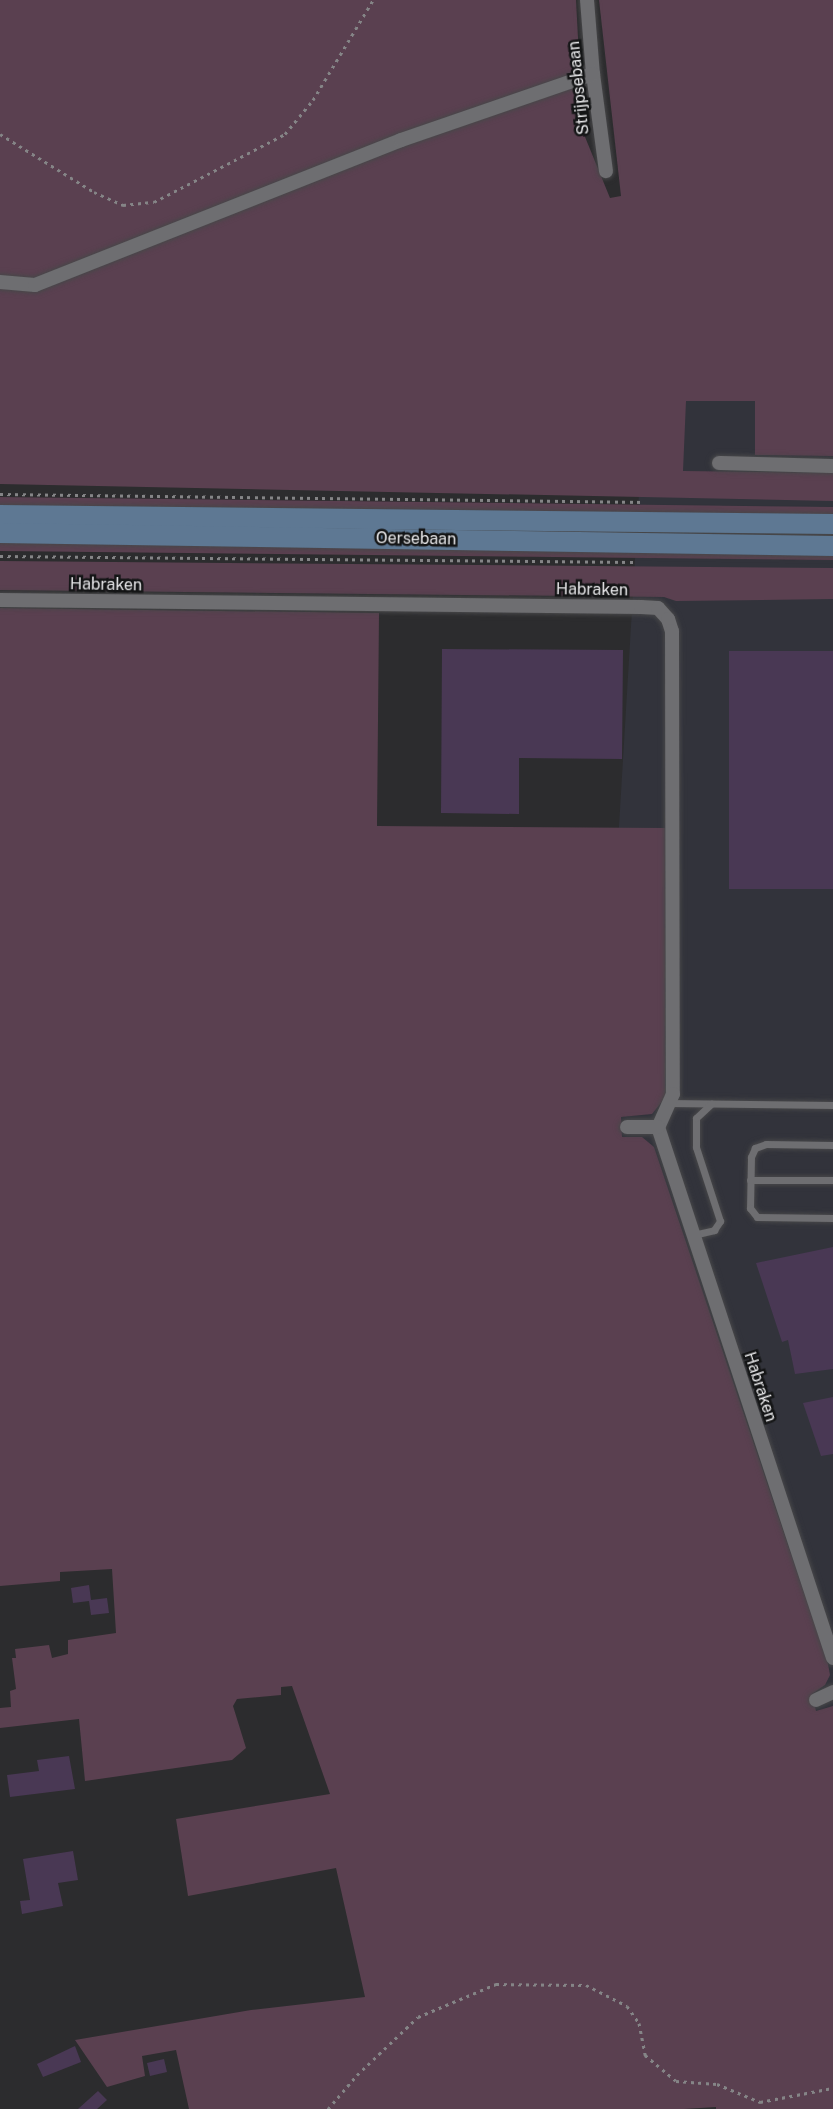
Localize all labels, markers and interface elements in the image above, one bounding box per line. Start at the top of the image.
street label: Strijpsebaan [565,40,593,136]
street label: Oersebaan [376,529,456,549]
street label: Habraken [70,575,142,595]
street label: Habraken [556,580,628,600]
street label: Habraken [740,1350,780,1424]

